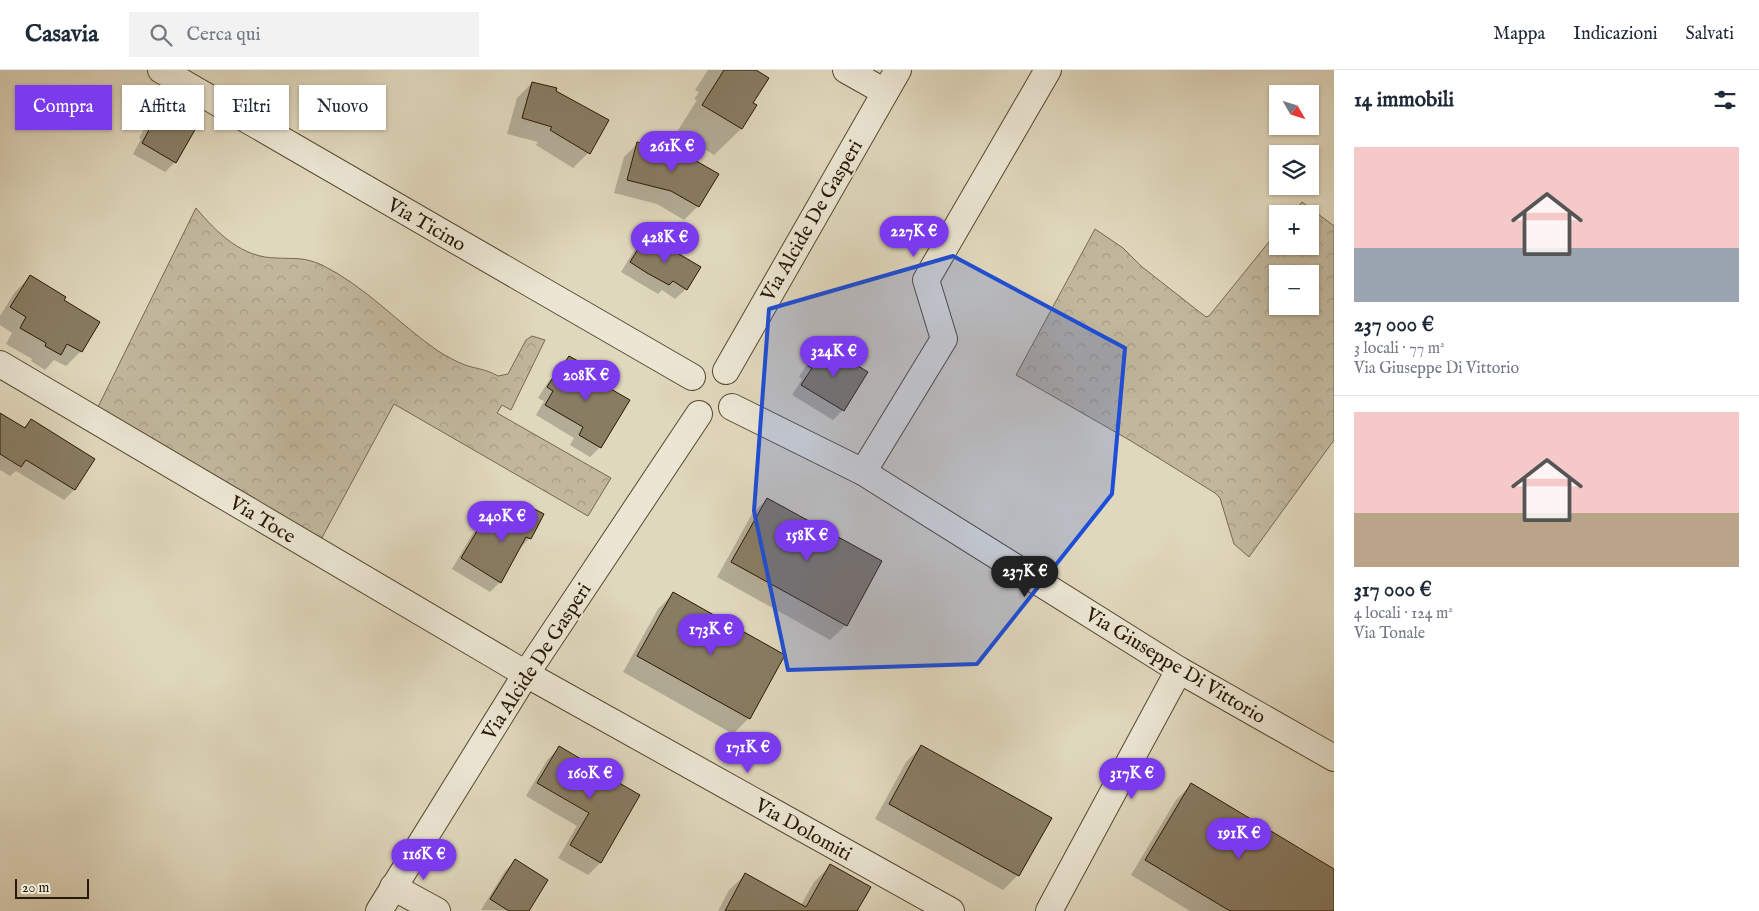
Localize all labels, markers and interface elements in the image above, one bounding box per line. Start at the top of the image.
search box [129,12,479,57]
text: Casavia [25,19,99,50]
icon: search [147,21,175,49]
text: Cerca qui [187,23,261,47]
text: Mappa [1493,23,1545,46]
text: Indicazioni [1573,23,1658,46]
text: Salvati [1686,23,1734,46]
chip: Compra [15,85,112,130]
chip: Affitta [122,85,204,130]
chip: Filtri [214,85,289,130]
chip: Nuovo [299,85,386,130]
north arrow [1269,85,1319,135]
map controls [1269,85,1319,315]
icon: filters [1711,86,1739,114]
text: 14 immobili [1354,87,1454,114]
pin: 261K € [631,131,713,173]
street label: Via Alcide De Gasperi [755,136,869,307]
text: 261K € [650,137,694,157]
button: layers [1269,145,1319,195]
icon: home [1502,179,1592,269]
street label: Via Ticino [382,192,470,258]
button: + [1269,205,1319,255]
pin: 227K € [873,216,955,258]
pin: 428K € [624,222,706,264]
text: 227K € [891,222,937,242]
text: 428K € [642,228,688,248]
button: − [1269,265,1319,315]
text: 237 000 € [1354,312,1434,339]
pin: 324K € [793,336,875,378]
text: 3 locali · 77 m² [1354,339,1445,359]
text: 324K € [811,342,857,362]
text: Via Giuseppe Di Vittorio [1354,359,1519,379]
pin: 208K € [545,360,627,402]
text: 208K € [563,366,609,386]
icon: home [1502,445,1592,535]
street label: Via Toce [224,490,300,550]
pin: 240K € [461,500,543,543]
text: 240K € [478,507,526,527]
pin: 158K € [766,520,848,562]
text: 158K € [786,526,828,546]
pin: 237K € [984,556,1066,598]
text: 237K € [1002,562,1048,582]
text: 317 000 € [1354,577,1432,604]
street label: Via Alcide De Gasperi [477,579,597,746]
street label: Via Giuseppe Di Vittorio [1080,602,1270,730]
text: 4 locali · 124 m² [1354,604,1453,624]
pin: 173K € [670,614,752,656]
text: 173K € [689,620,733,640]
text: Via Tonale [1354,624,1425,644]
pin: 171K € [707,732,789,774]
text: 171K € [726,738,770,758]
pin: 160K € [549,758,631,800]
pin: 317K € [1091,758,1173,800]
text: 160K € [567,764,613,784]
text: 317K € [1110,764,1154,784]
street label: Via Dolomiti [749,793,856,867]
pin: 191K € [1198,818,1280,860]
text: 191K € [1217,824,1261,844]
pin: 116K € [383,838,465,881]
text: 116K € [402,845,446,865]
scale bar [15,876,89,899]
text: 20 m [22,879,49,897]

